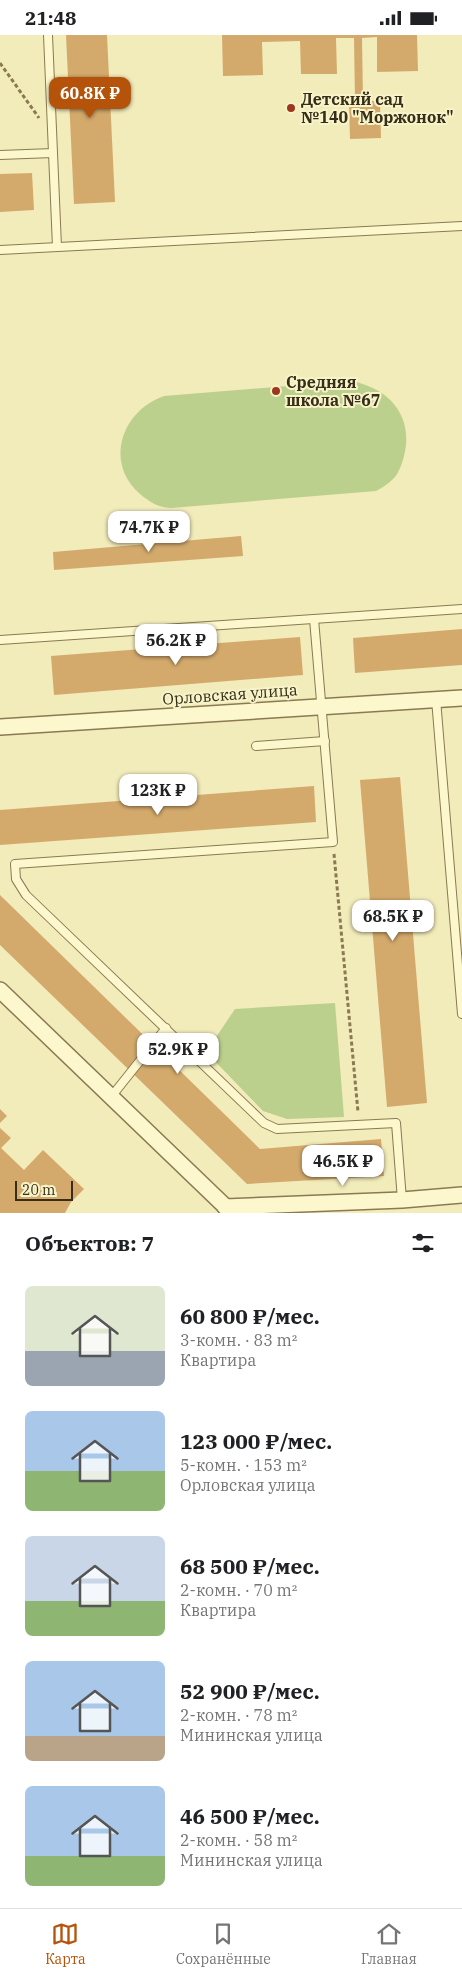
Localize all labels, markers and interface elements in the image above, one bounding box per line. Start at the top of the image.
text: 21:48 [25,6,76,30]
pin: 60.8K ₽ [44,77,136,119]
text: 60.8K ₽ [60,83,120,103]
place label: Детский сад №140 "Моржонок" [301,89,454,127]
marker: Детский сад №140 "Моржонок" [285,102,297,114]
place label: Средняя школа №67 [286,372,380,410]
marker: Средняя школа №67 [270,385,282,397]
pin: 74.7K ₽ [103,511,195,553]
text: 74.7K ₽ [119,517,179,537]
pin: 56.2K ₽ [130,623,222,666]
text: 56.2K ₽ [146,630,206,650]
street label: Орловская улица [162,679,299,709]
pin: 123K ₽ [117,773,199,816]
text: 123K ₽ [130,780,186,800]
pin: 68.5K ₽ [347,899,439,942]
text: 68.5K ₽ [363,906,423,926]
pin: 52.9K ₽ [132,1033,224,1075]
text: 52.9K ₽ [148,1039,208,1059]
pin: 46.5K ₽ [297,1145,389,1187]
text: 46.5K ₽ [313,1151,373,1171]
scale bar [15,1178,72,1201]
text: 20 m [22,1181,55,1199]
text: Объектов: 7 [25,1229,154,1257]
icon: filters [409,1229,437,1257]
text: 60 800 ₽/мес. [180,1302,320,1330]
icon: home [65,1306,125,1366]
text: 3-комн. · 83 m² [180,1330,297,1350]
text: Квартира [180,1350,256,1370]
text: 123 000 ₽/мес. [180,1427,332,1455]
icon: home [65,1431,125,1491]
text: 5-комн. · 153 m² [180,1455,307,1475]
text: Орловская улица [180,1475,316,1495]
text: 68 500 ₽/мес. [180,1552,320,1580]
icon: home [65,1556,125,1616]
text: 2-комн. · 70 m² [180,1580,297,1600]
text: Квартира [180,1600,256,1620]
text: 52 900 ₽/мес. [180,1677,320,1705]
icon: home [65,1681,125,1741]
text: 2-комн. · 78 m² [180,1705,297,1725]
text: Мининская улица [180,1725,323,1745]
text: 46 500 ₽/мес. [180,1802,320,1830]
icon: home [65,1806,125,1866]
text: 2-комн. · 58 m² [180,1830,297,1850]
text: Мининская улица [180,1850,323,1870]
tab: Карта [45,1920,86,1968]
tab: Сохранённые [176,1920,271,1968]
tab: Главная [361,1920,417,1968]

